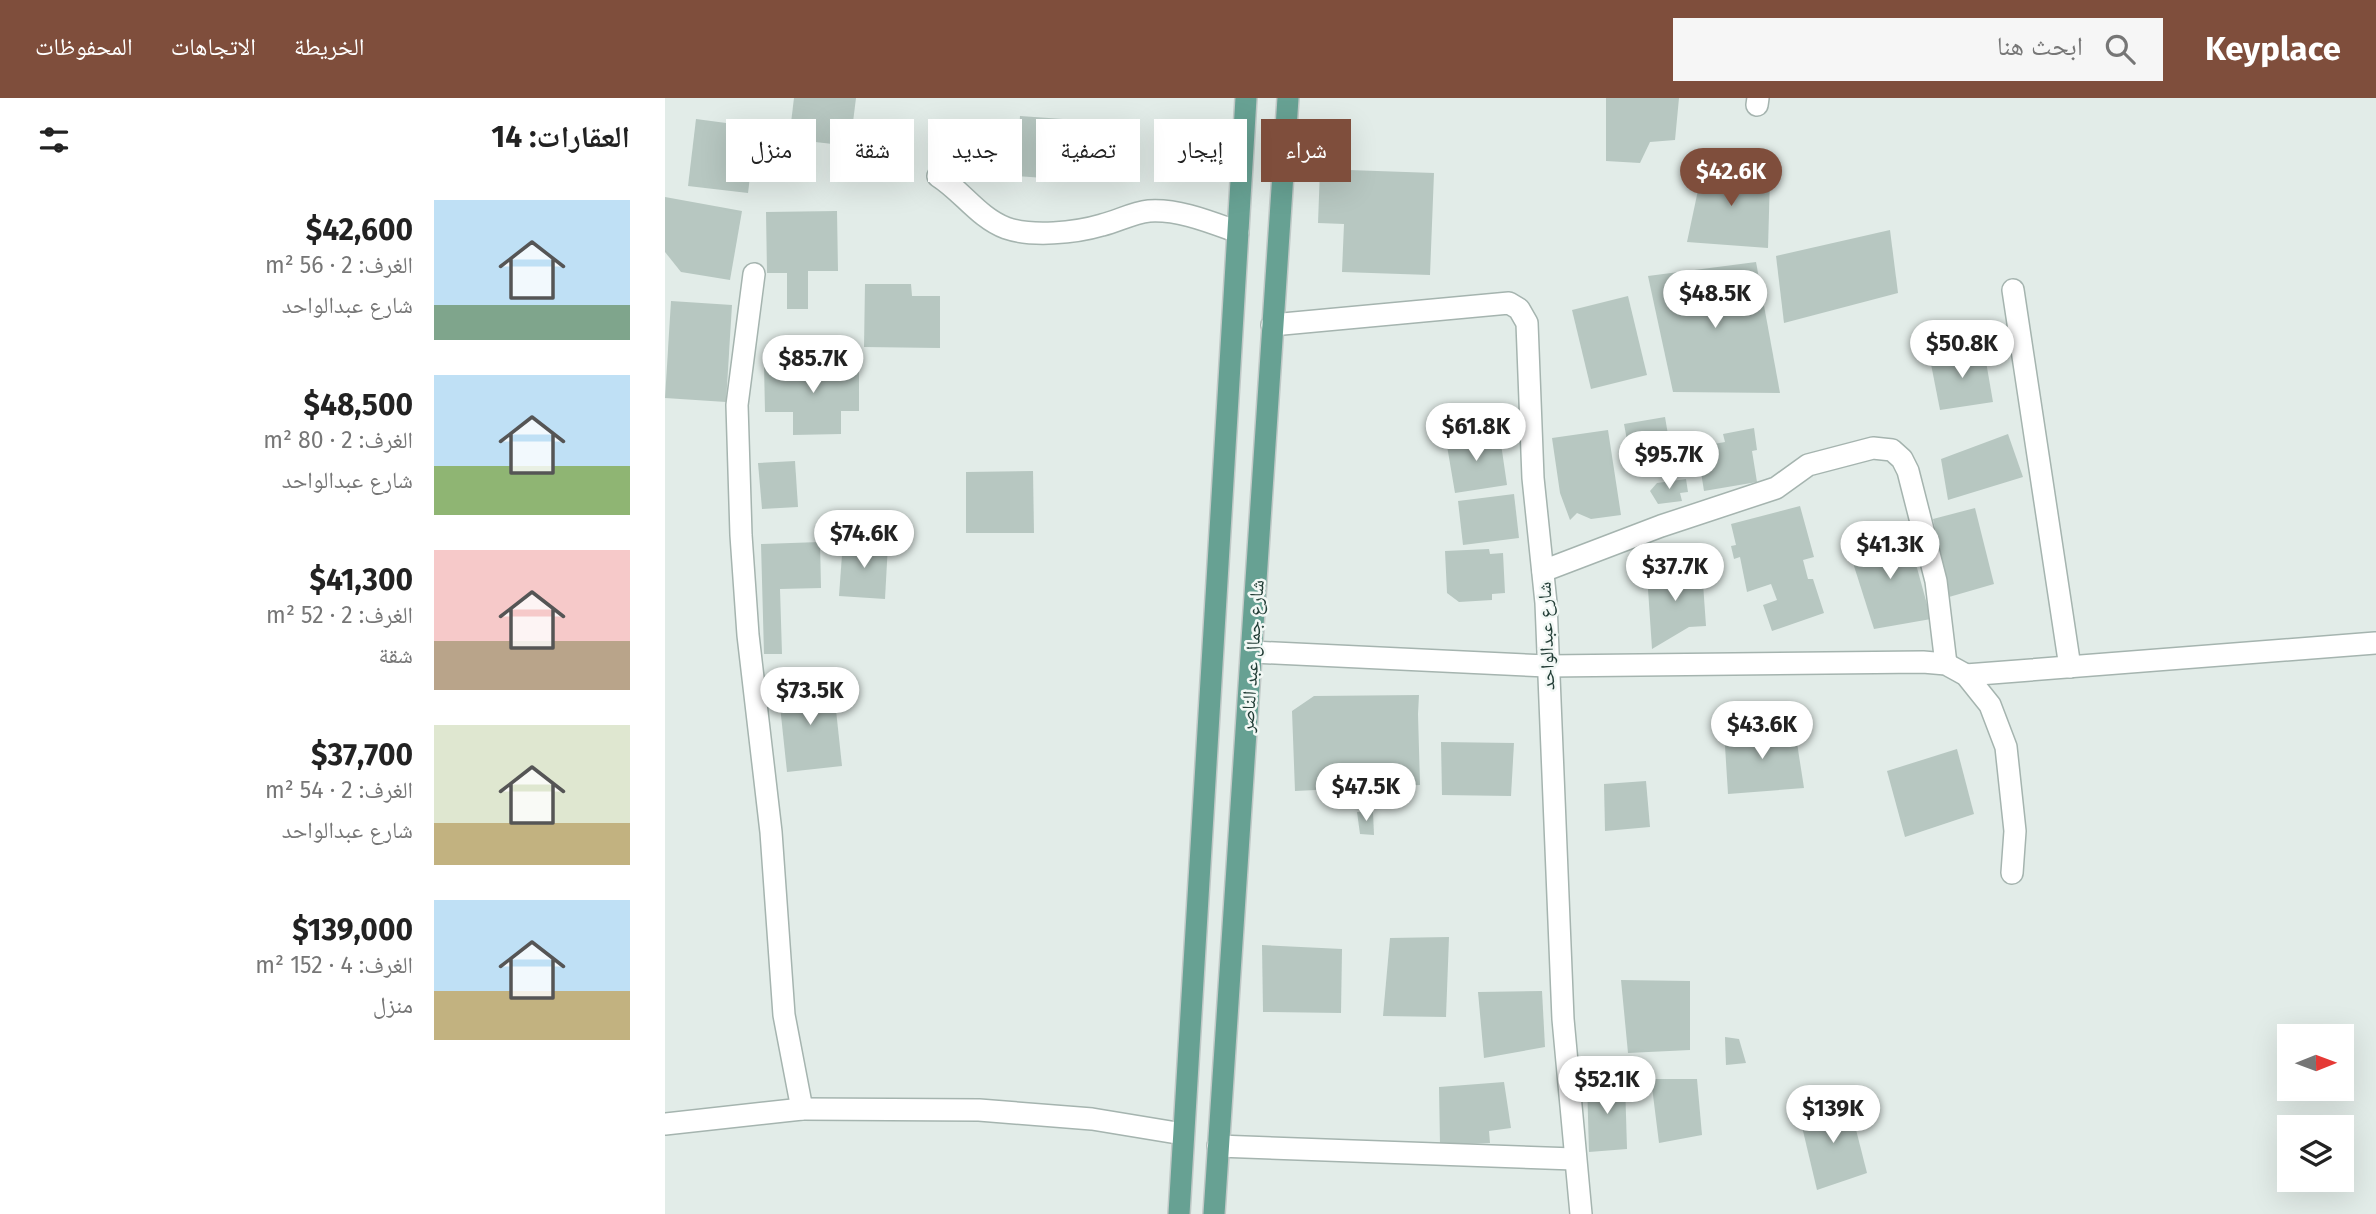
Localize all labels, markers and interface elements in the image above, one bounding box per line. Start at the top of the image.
search box [1673,18,2163,81]
text: Keyplace [2205,29,2341,69]
icon: search [2101,30,2139,68]
text: ابحث هنا [1997,31,2083,62]
text: المحفوظات [35,33,133,61]
text: الاتجاهات [171,33,256,61]
text: الخريطة [294,33,365,61]
text: العقارات: 14 [491,119,630,155]
chip: منزل [726,119,816,182]
chip: شقة [830,119,914,182]
chip: جديد [928,119,1022,182]
chip: تصفية [1036,119,1140,182]
chip: إيجار [1154,119,1247,182]
chip: شراء [1261,119,1351,182]
icon: filters [35,121,73,159]
pin: $42.6K [1674,148,1788,208]
text: $42.6K [1696,157,1766,185]
text: $42,600 [306,212,413,248]
icon: home [490,228,574,312]
text: الغرف: 2 · 56 m² [265,251,413,279]
pin: $48.5K [1658,271,1772,330]
text: $48.5K [1679,279,1751,307]
text: شارع عبدالواحد [282,291,413,319]
pin: $50.8K [1905,320,2019,380]
text: $50.8K [1926,329,1998,357]
pin: $85.7K [756,336,870,395]
text: $85.7K [778,344,848,372]
text: $48,500 [303,387,413,423]
icon: home [490,403,574,487]
pin: $61.8K [1419,404,1533,463]
text: $61.8K [1442,412,1510,440]
text: الغرف: 2 · 80 m² [263,426,413,454]
pin: $95.7K [1612,432,1726,491]
text: $95.7K [1635,440,1703,468]
text: شارع عبدالواحد [282,466,413,494]
pin: $74.6K [807,510,921,570]
text: $74.6K [830,519,898,547]
pin: $41.3K [1833,522,1947,581]
text: $41.3K [1856,530,1924,558]
pin: $37.7K [1618,544,1732,603]
text: $37.7K [1642,552,1708,580]
text: $41,300 [309,562,413,598]
icon: home [490,578,574,662]
street label: شارع جمال عبد الناصر [1235,579,1269,734]
street label: شارع عبدالواحد [1533,581,1559,691]
text: الغرف: 2 · 52 m² [266,601,413,629]
text: شقة [379,641,413,669]
pin: $73.5K [753,668,867,727]
text: $73.5K [776,676,844,704]
pin: $43.6K [1705,702,1819,761]
text: $43.6K [1727,710,1797,738]
text: $37,700 [311,737,413,773]
icon: home [490,753,574,837]
pin: $47.5K [1309,764,1423,823]
text: $47.5K [1332,772,1400,800]
text: الغرف: 2 · 54 m² [265,776,413,804]
text: شارع عبدالواحد [282,816,413,844]
text: $139,000 [292,912,413,948]
icon: home [490,928,574,1012]
text: الغرف: 4 · 152 m² [255,951,413,979]
text: منزل [373,991,413,1019]
north arrow [2277,1024,2354,1101]
map controls [2277,1024,2354,1192]
pin: $52.1K [1550,1056,1664,1116]
text: $52.1K [1575,1065,1639,1093]
pin: $139K [1784,1086,1882,1145]
text: $139K [1802,1094,1864,1122]
button: layers [2277,1115,2354,1192]

